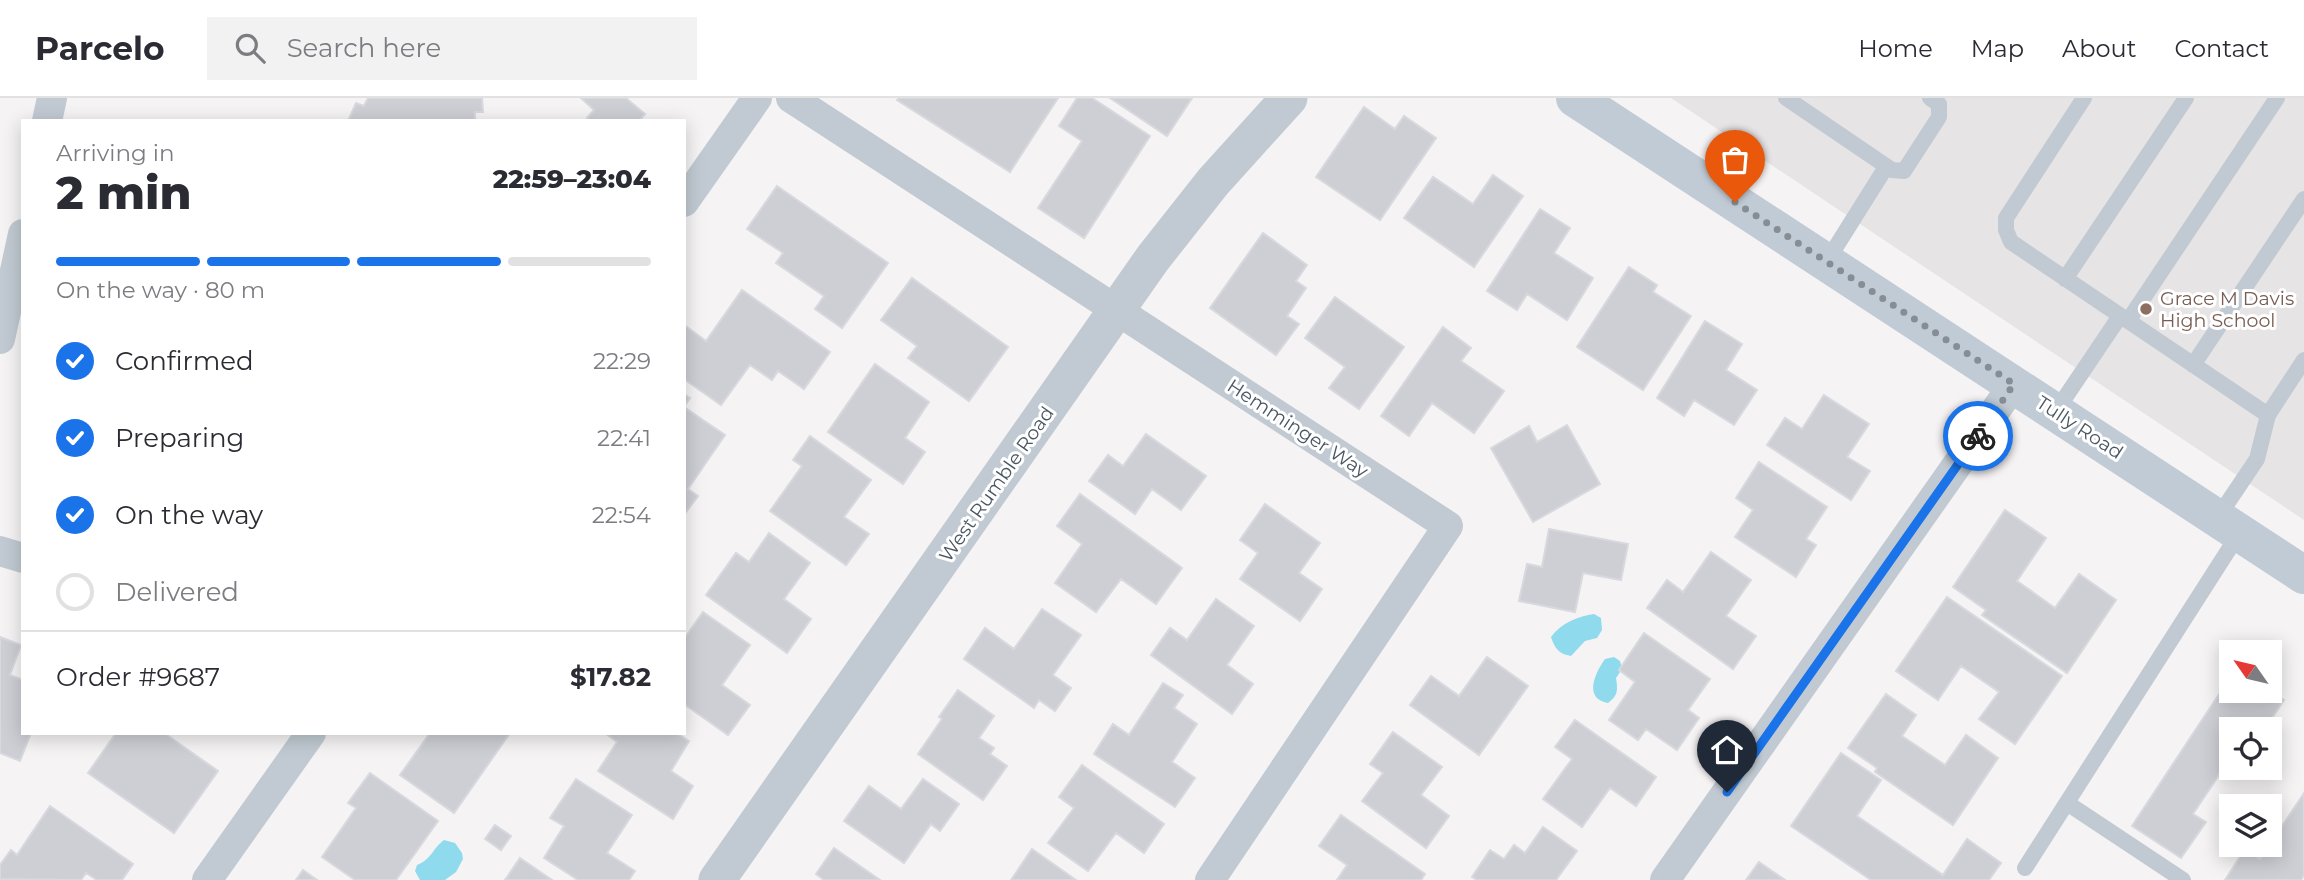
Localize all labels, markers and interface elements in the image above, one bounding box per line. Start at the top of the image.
search box [207,17,697,80]
text: Parcelo [35,28,165,68]
icon: search [231,29,269,67]
text: Search here [287,32,441,64]
text: Home [1858,34,1933,63]
text: Map [1971,34,2024,63]
text: About [2062,34,2136,63]
text: Contact [2174,34,2269,63]
pin [1705,130,1765,202]
text: Arriving in [56,139,175,167]
icon: bag [1716,141,1754,179]
text: 22:59–23:04 [493,163,651,195]
text: 2 min [56,164,191,221]
text: On the way · 80 m [56,276,265,304]
place label: Grace M Davis High School [2160,287,2294,332]
marker: Grace M Davis High School [2138,301,2154,317]
icon: check [56,342,94,380]
text: Confirmed [115,345,254,377]
text: 22:29 [593,347,651,375]
street label: Hemminger Way [1223,374,1373,483]
street label: Tully Road [2032,391,2127,464]
courier [1943,401,2013,471]
street label: West Rumble Road [934,402,1059,566]
icon: bike [1959,417,1997,455]
icon: check [56,419,94,457]
text: Preparing [115,422,244,454]
text: 22:41 [597,424,651,452]
icon: check [56,496,94,534]
text: On the way [115,499,263,531]
text: 22:54 [592,501,651,529]
text: Delivered [115,576,239,608]
north arrow [2219,640,2282,704]
map controls [2219,640,2282,857]
text: Order #9687 [56,661,220,693]
text: $17.82 [570,661,651,693]
button: locate [2219,717,2282,780]
pin [1697,720,1757,792]
icon: home [1708,731,1746,769]
button: layers [2219,794,2282,857]

